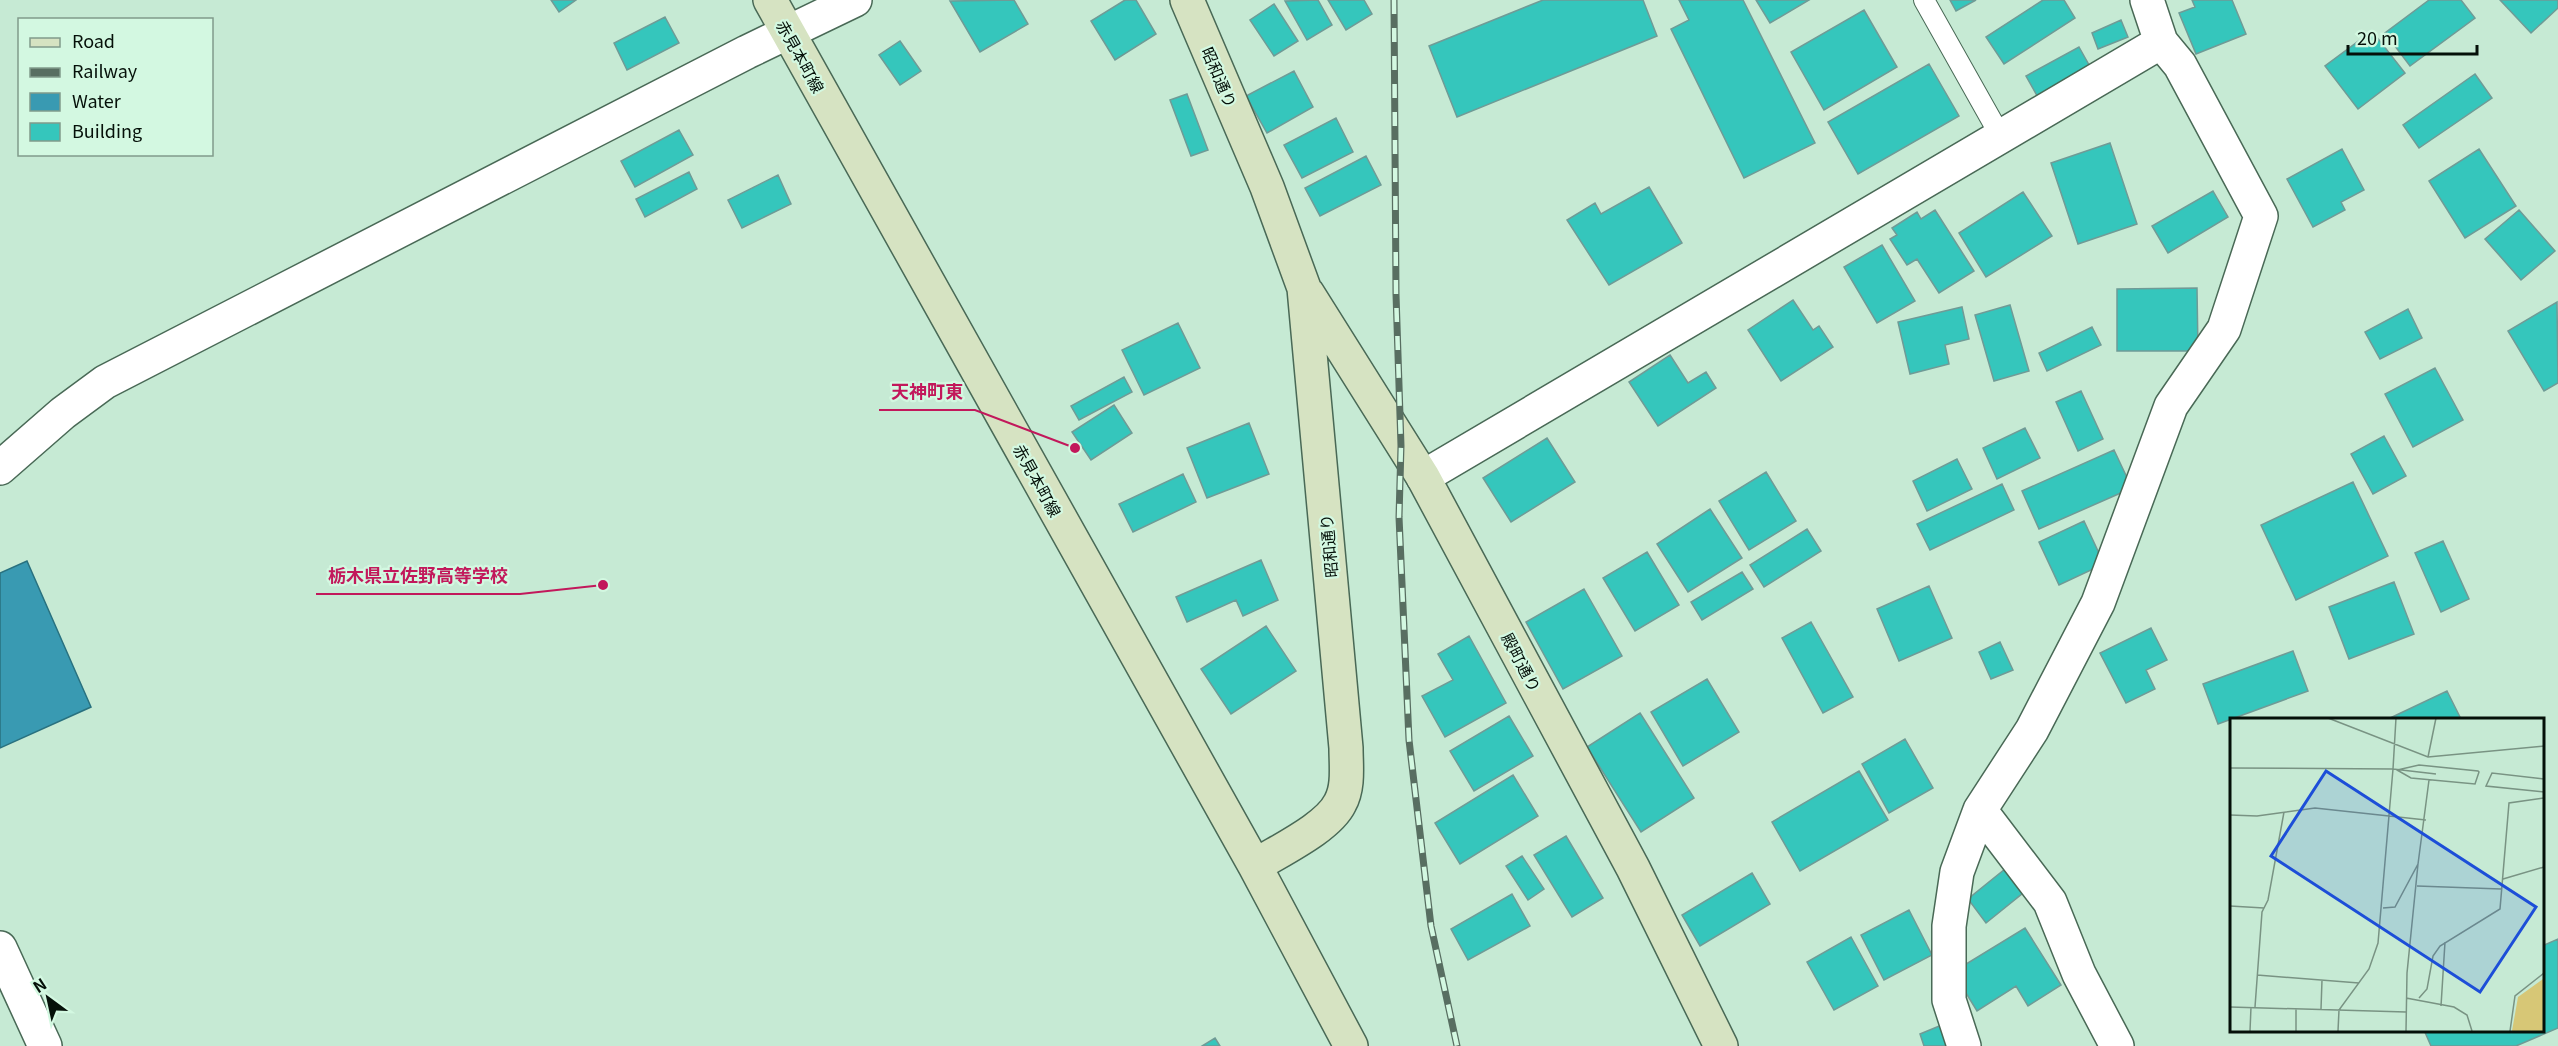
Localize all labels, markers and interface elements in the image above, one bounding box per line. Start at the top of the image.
street label: 赤見本町線 [771,15,831,97]
legend [18,18,213,156]
scale bar [2348,18,2477,56]
text: 20 m [2357,24,2398,50]
text: Road [72,27,115,53]
street label: 昭和通り [1196,43,1244,111]
text: Railway [72,57,138,83]
text: Water [72,87,122,113]
text: Building [72,117,142,143]
callout: 天神町東 [879,374,975,410]
text: 天神町東 [891,377,963,403]
street label: 赤見本町線 [1008,439,1068,521]
street label: 昭和通り [1313,513,1343,579]
callout: 栃木県立佐野高等学校 [316,558,520,594]
text: 栃木県立佐野高等学校 [328,561,508,587]
street label: 殿町通り [1496,628,1548,696]
inset map [2230,718,2543,1031]
north arrow [18,968,78,1028]
text: N [28,971,51,998]

